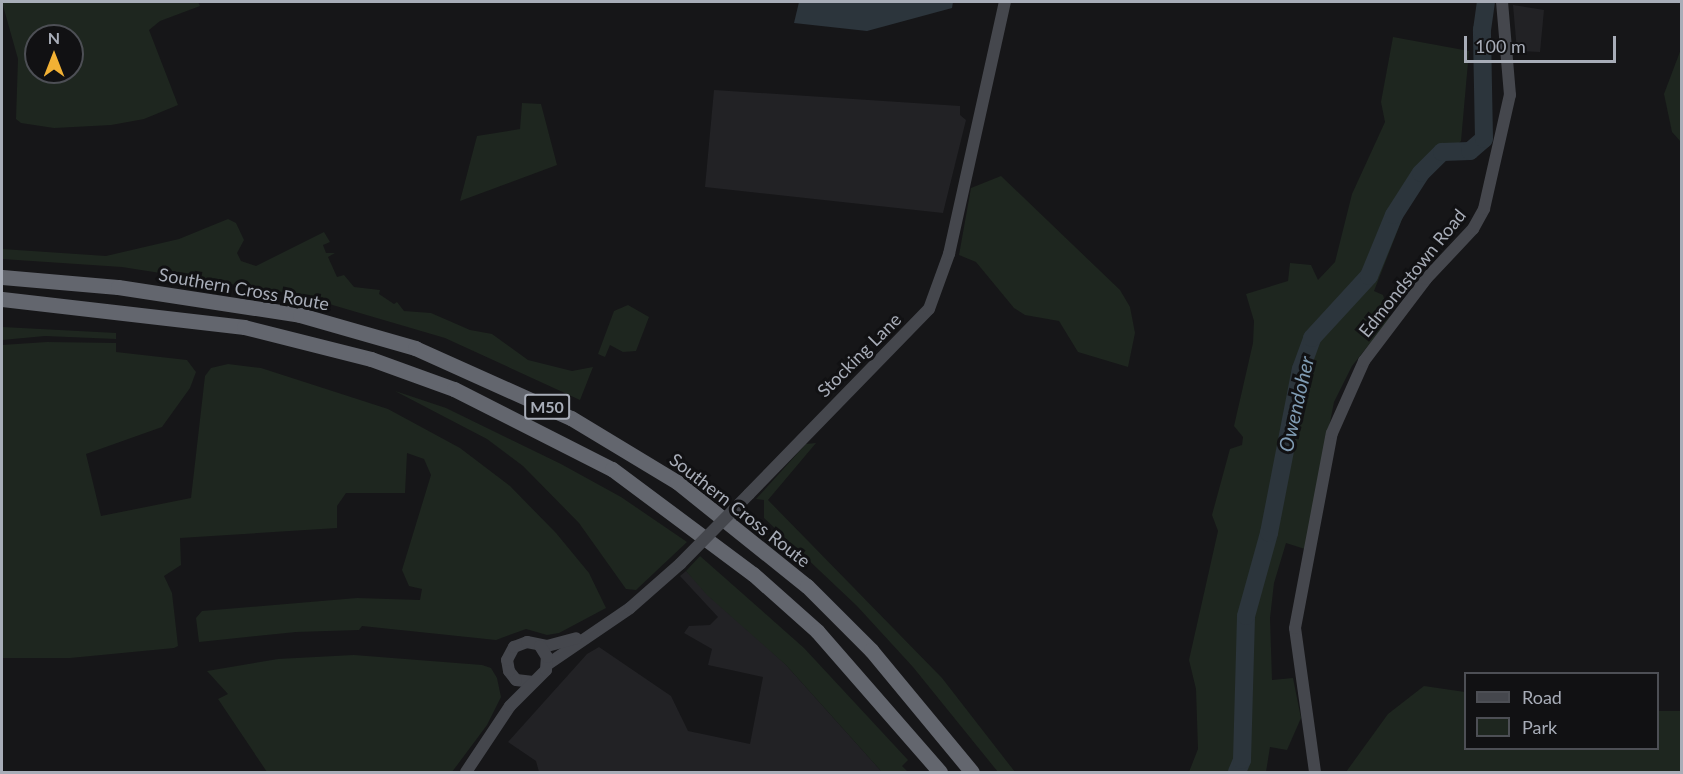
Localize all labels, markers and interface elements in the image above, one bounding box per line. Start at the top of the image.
north arrow [24,24,84,84]
scale bar [1467,24,1618,62]
text: N [48,28,60,47]
text: 100 m [1475,35,1526,57]
street label: Edmondstown Road [1354,205,1470,341]
street label: Southern Cross Route [157,263,331,315]
street label: Stocking Lane [813,309,905,401]
water label: Owendoher [1273,354,1319,454]
road number: M50 [523,394,571,420]
street label: Southern Cross Route [665,448,815,572]
legend [1464,672,1659,750]
text: Road [1522,686,1562,708]
text: Park [1522,716,1557,738]

